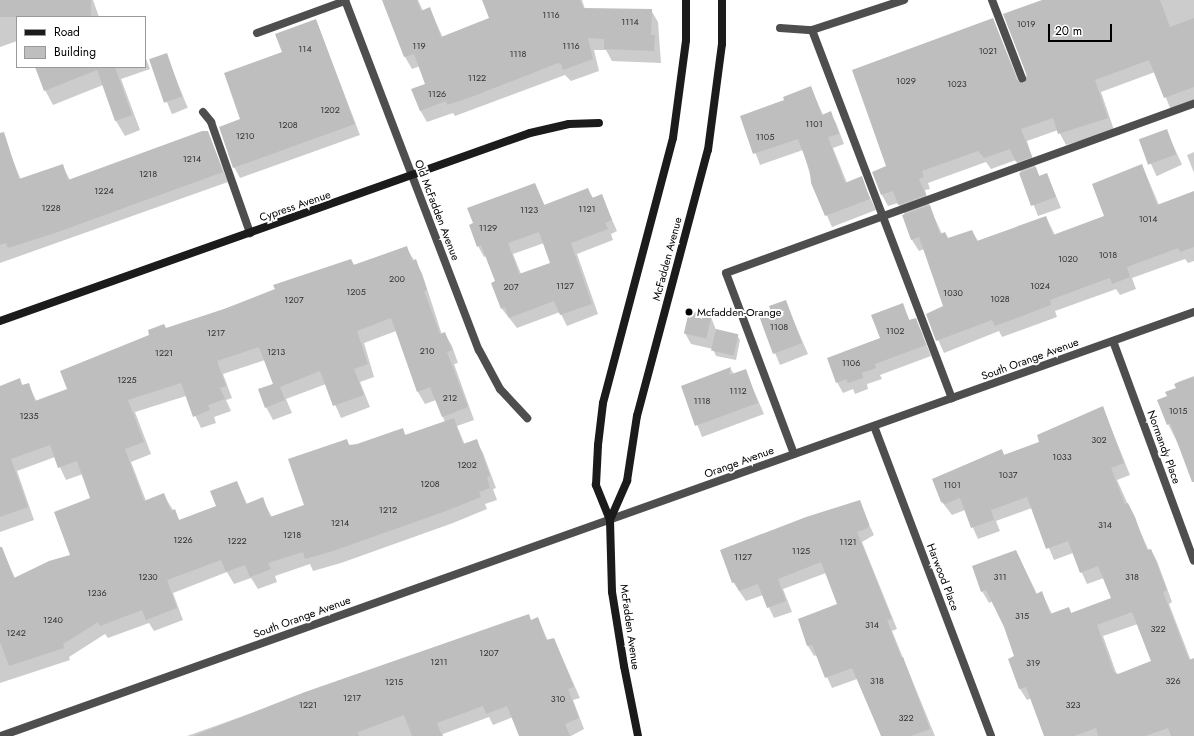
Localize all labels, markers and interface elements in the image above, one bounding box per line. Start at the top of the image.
house number: 1116 [542,10,560,20]
legend [16,16,146,68]
scale bar [1050,16,1114,42]
house number: 1114 [621,17,639,27]
house number: 1019 [1017,19,1035,29]
text: 20 m [1055,22,1082,40]
text: Road [54,23,80,41]
house number: 119 [412,41,426,51]
house number: 1116 [562,41,580,51]
text: Building [54,43,96,61]
house number: 114 [298,44,312,54]
house number: 1021 [979,46,997,56]
house number: 1118 [509,49,527,59]
house number: 1122 [468,73,486,83]
house number: 1029 [896,76,916,86]
house number: 1023 [947,79,967,89]
house number: 1126 [428,89,446,99]
house number: 1202 [320,105,340,115]
house number: 1101 [805,119,823,129]
house number: 1208 [278,120,298,130]
house number: 1210 [236,131,254,141]
house number: 1105 [756,132,774,142]
house number: 1214 [183,154,201,164]
street label: Old McFadden Avenue [412,158,462,262]
house number: 1218 [139,169,157,179]
house number: 1224 [94,186,114,196]
street label: Cypress Avenue [258,188,332,224]
house number: 1228 [41,203,61,213]
house number: 1121 [578,204,596,214]
house number: 1123 [520,205,538,215]
house number: 1014 [1139,214,1157,224]
street label: McFadden Avenue [649,216,685,302]
house number: 1129 [479,223,497,233]
house number: 1018 [1099,250,1117,260]
house number: 1020 [1058,254,1078,264]
house number: 200 [389,274,405,284]
house number: 1127 [556,281,574,291]
house number: 1024 [1030,281,1050,291]
house number: 207 [503,282,519,292]
house number: 1205 [346,287,366,297]
house number: 1030 [943,288,963,298]
house number: 1028 [990,294,1010,304]
house number: 1207 [284,295,304,305]
place label: Mcfadden-Orange [697,305,781,319]
marker: Mcfadden-Orange [684,307,694,317]
house number: 1108 [770,322,788,332]
house number: 1102 [886,326,904,336]
house number: 1217 [207,328,225,338]
street label: South Orange Avenue [980,335,1080,383]
house number: 210 [420,346,434,356]
house number: 1213 [267,347,285,357]
house number: 1221 [155,348,173,358]
house number: 1106 [842,358,860,368]
house number: 1225 [117,375,137,385]
house number: 1112 [729,386,747,396]
house number: 212 [443,393,457,403]
house number: 1118 [693,396,711,406]
house number: 1015 [1169,406,1187,416]
street label: Normandy Place [1145,409,1183,485]
house number: 1235 [19,411,39,421]
house number: 302 [1091,435,1107,445]
street label: Orange Avenue [702,443,776,481]
house number: 1033 [1052,452,1072,462]
house number: 1202 [457,460,477,470]
house number: 1037 [999,470,1017,480]
house number: 1208 [420,479,440,489]
house number: 1101 [943,480,961,490]
house number: 1212 [379,505,397,515]
house number: 1214 [331,518,349,528]
house number: 314 [1098,520,1112,530]
house number: 1218 [283,530,301,540]
house number: 1226 [173,535,193,545]
house number: 1222 [227,536,247,546]
house number: 1121 [839,537,857,547]
street label: Harwood Place [924,542,962,612]
house number: 1125 [792,546,810,556]
house number: 1127 [734,552,752,562]
house number: 1230 [138,572,158,582]
house number: 311 [993,572,1007,582]
house number: 318 [1125,572,1139,582]
street label: McFadden Avenue [617,583,643,671]
house number: 1236 [87,588,107,598]
street label: South Orange Avenue [252,593,352,641]
house number: 315 [1015,611,1029,621]
house number: 1240 [43,615,63,625]
house number: 314 [865,620,879,630]
house number: 322 [1150,624,1166,634]
house number: 1242 [6,628,26,638]
house number: 1207 [479,648,499,658]
house number: 1211 [430,657,448,667]
house number: 319 [1026,658,1040,668]
house number: 318 [870,676,884,686]
house number: 326 [1165,676,1181,686]
house number: 1215 [385,677,403,687]
house number: 1217 [343,693,361,703]
house number: 310 [551,694,565,704]
house number: 1221 [299,700,317,710]
house number: 323 [1066,700,1080,710]
house number: 322 [898,713,914,723]

